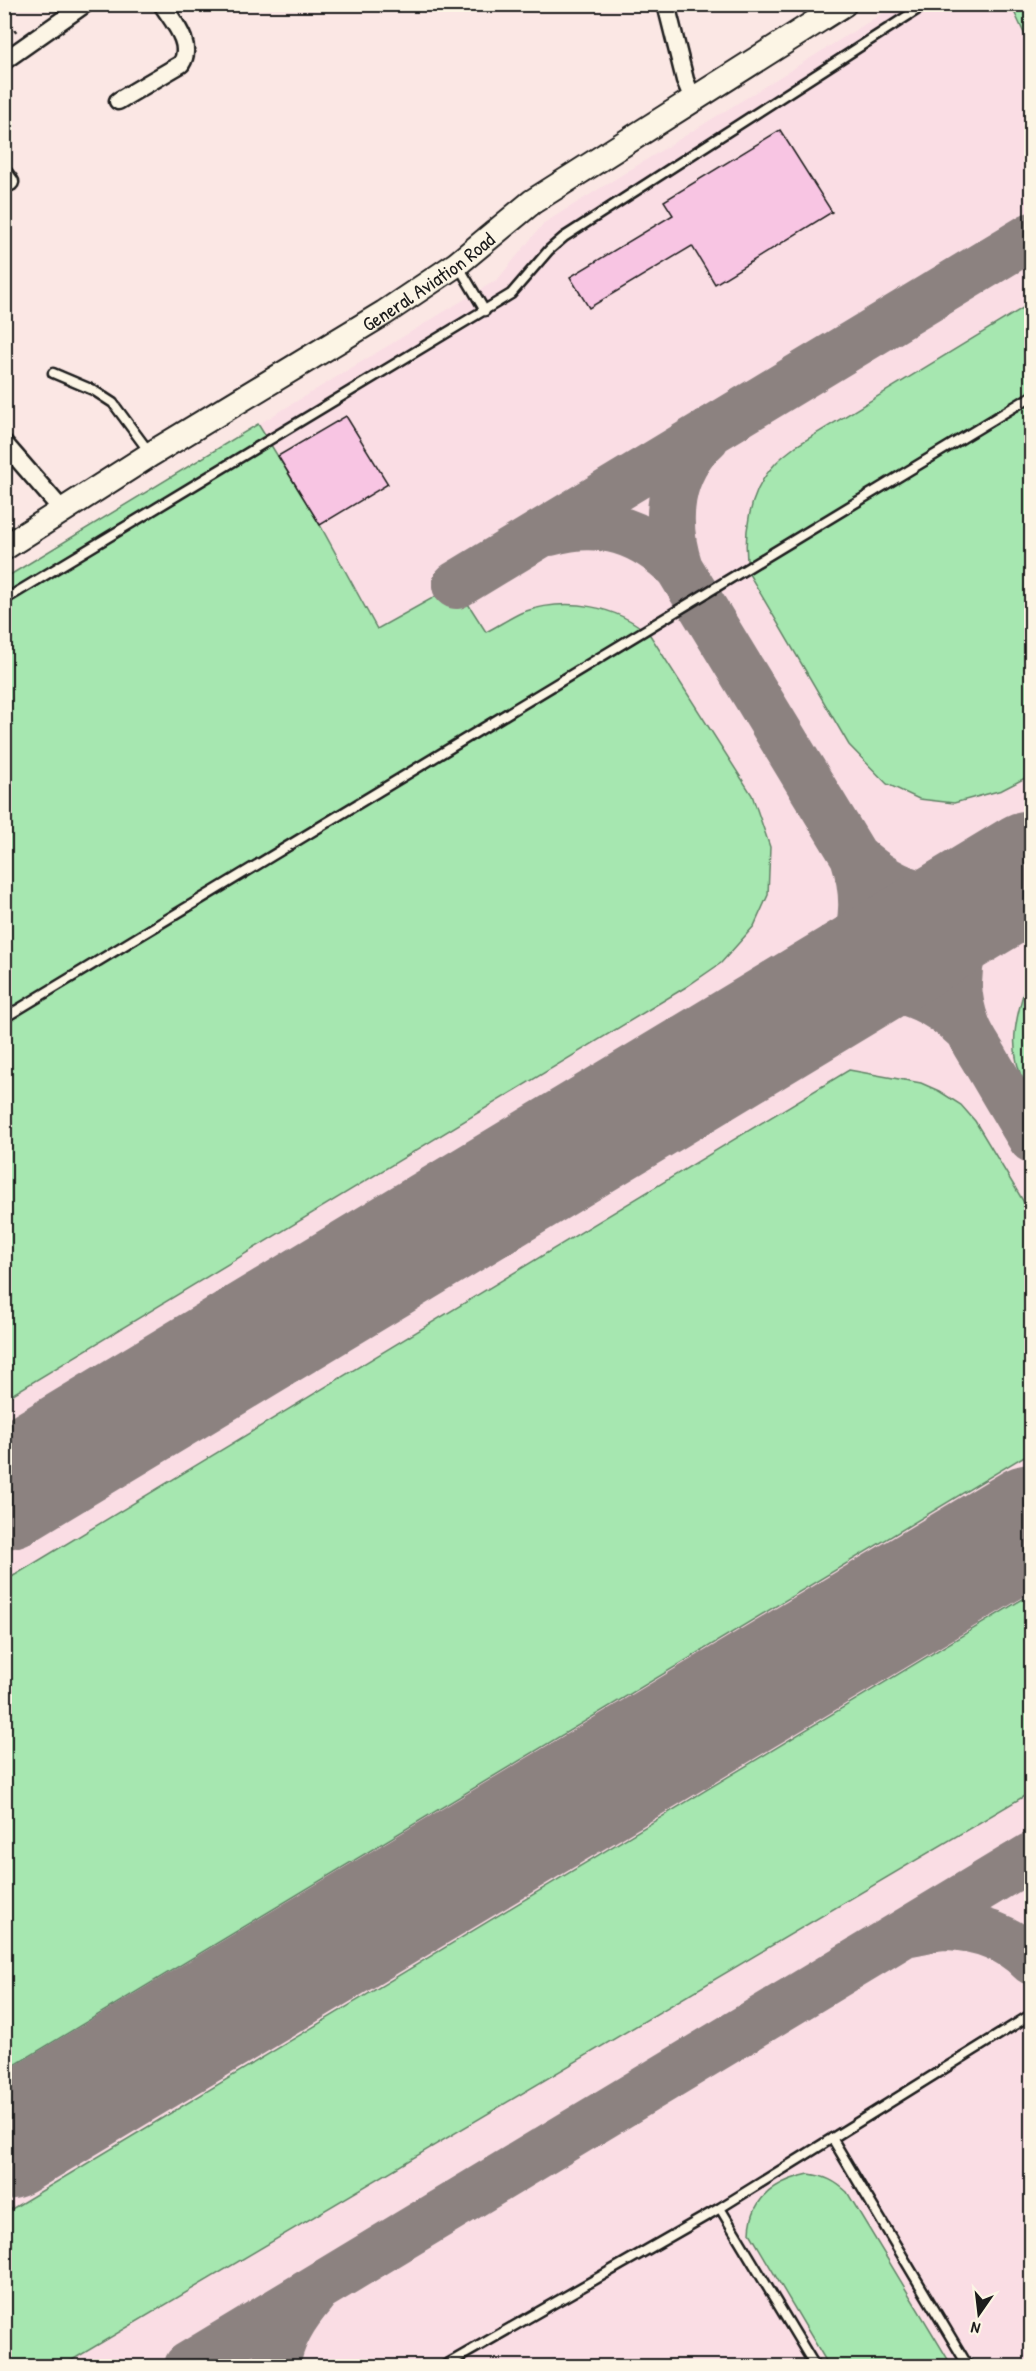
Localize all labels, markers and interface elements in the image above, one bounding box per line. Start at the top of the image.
street label: General Aviation Road [357,225,500,337]
north arrow [949,2284,1009,2344]
text: N [968,2317,982,2340]

